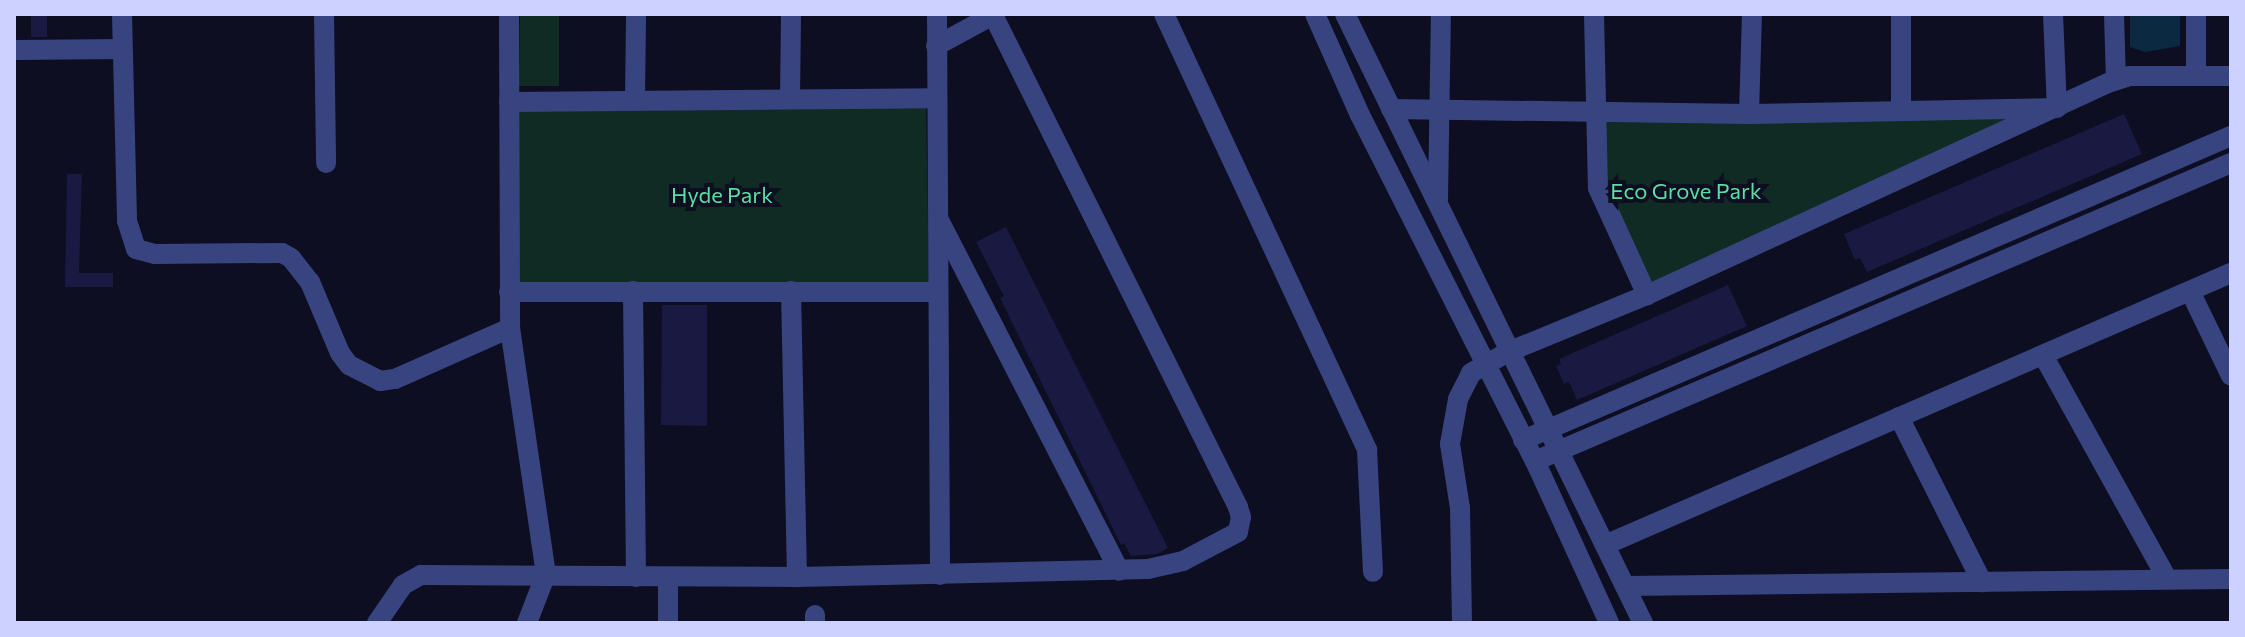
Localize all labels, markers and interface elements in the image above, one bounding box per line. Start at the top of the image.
park label: Eco Grove Park [1610,178,1762,204]
park label: Hyde Park [671,182,773,208]

